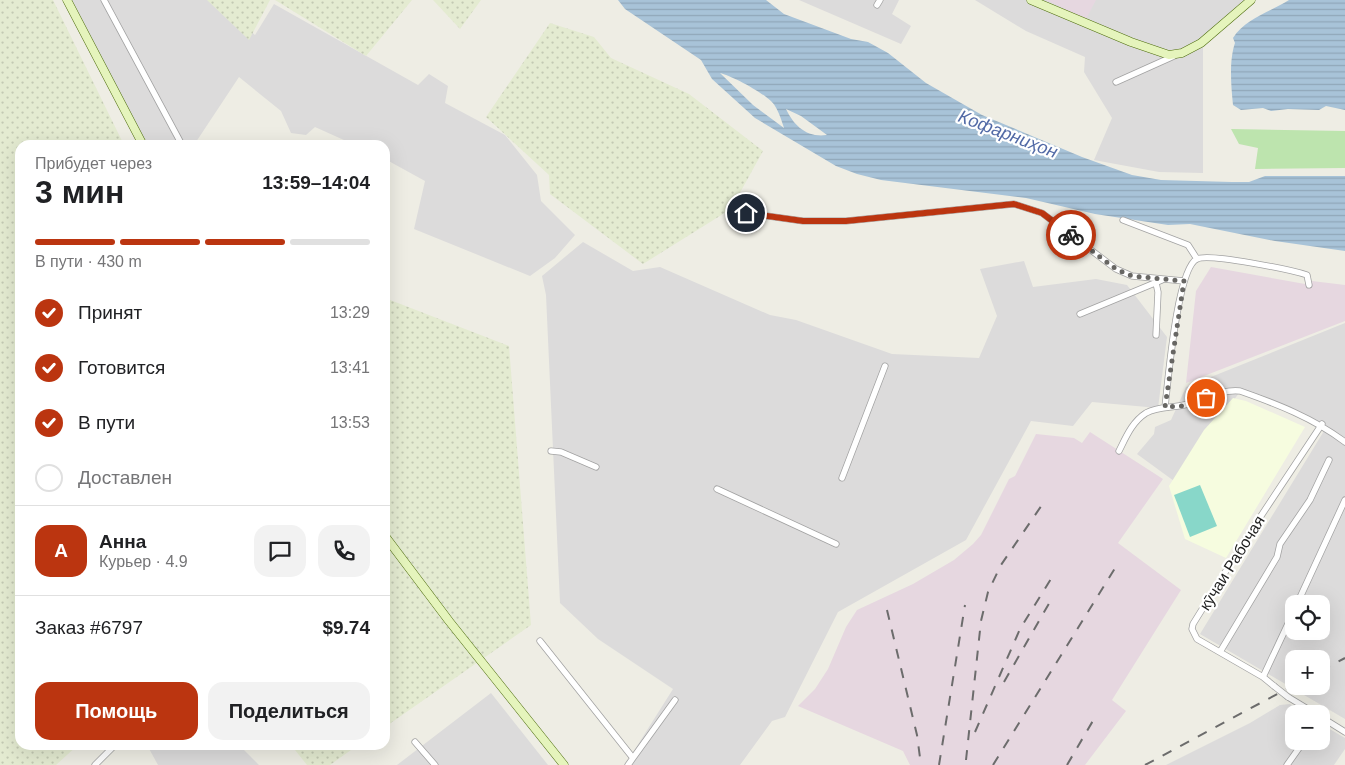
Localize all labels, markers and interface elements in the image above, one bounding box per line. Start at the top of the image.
water label: Кофарниҳон [956,106,1060,162]
text: Прибудет через [35,155,152,172]
text: 13:59–14:04 [262,172,370,193]
text: 3 мин [35,174,124,210]
pin [725,192,767,234]
icon: home [732,199,760,227]
courier [1046,210,1096,260]
icon: bike [1057,221,1085,249]
text: В пути · 430 m [35,253,142,270]
icon: check [35,299,63,327]
text: Принят [78,302,142,323]
text: 13:29 [330,304,370,321]
icon: check [35,354,63,382]
text: Готовится [78,357,165,378]
text: 13:41 [330,359,370,376]
pin [1185,377,1227,419]
icon: bag [1192,384,1220,412]
icon: check [35,409,63,437]
text: В пути [78,412,135,433]
text: 13:53 [330,414,370,431]
text: Доставлен [78,467,172,488]
street label: кӯчаи Рабочая [1196,513,1268,613]
button: chat [254,525,306,577]
button: phone [318,525,370,577]
text: Анна [99,531,146,552]
text: А [54,540,68,561]
text: Курьер · 4.9 [99,553,188,570]
map controls [1285,595,1330,750]
button: locate [1285,595,1330,640]
text: Заказ #6797 [35,617,143,638]
text: $9.74 [322,617,370,638]
button: + [1285,650,1330,695]
button: Помощь [35,682,198,740]
button: Поделиться [208,682,370,740]
button: − [1285,705,1330,750]

